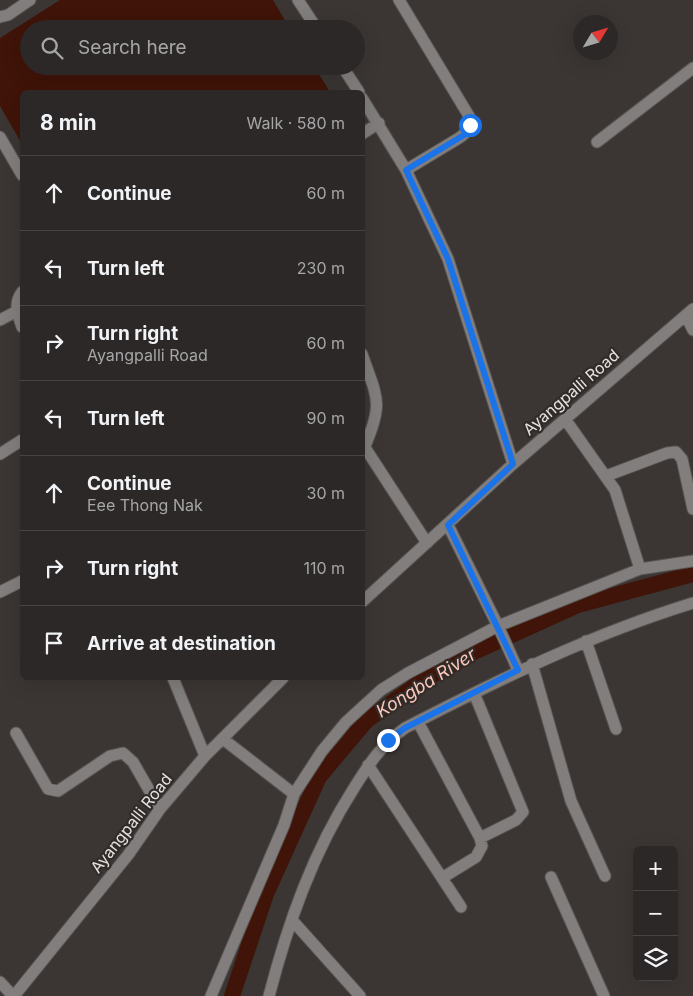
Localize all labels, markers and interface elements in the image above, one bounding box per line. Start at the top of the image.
north arrow [573,15,618,60]
search box [20,20,365,75]
icon: search [38,34,66,62]
text: Search here [78,36,187,59]
text: 8 min [40,110,97,135]
text: Walk · 580 m [247,113,345,133]
route start [459,114,482,137]
icon: ahead [40,179,68,207]
text: Continue [87,182,172,205]
text: 60 m [306,183,345,203]
icon: left [40,254,68,282]
text: Turn left [87,257,165,280]
text: 230 m [297,258,345,278]
text: Turn right [87,322,178,345]
icon: right [40,329,68,357]
text: 60 m [306,333,345,353]
text: Ayangpalli Road [87,345,208,365]
street label: Ayangpalli Road [519,345,623,439]
icon: left [40,404,68,432]
text: Turn left [87,407,165,430]
text: 90 m [306,408,345,428]
text: Continue [87,472,172,495]
icon: ahead [40,479,68,507]
text: 30 m [307,483,345,503]
text: Eee Thong Nak [87,495,203,515]
icon: right [40,554,68,582]
text: Turn right [87,557,178,580]
text: 110 m [303,558,345,578]
icon: arrive [40,629,68,657]
text: Arrive at destination [87,632,276,655]
water label: Kongba River [372,643,481,722]
route end [377,729,400,752]
street label: Ayangpalli Road [86,769,176,877]
map controls [633,846,678,981]
button: + [633,846,678,891]
button: − [633,891,678,936]
button: layers [633,936,678,981]

